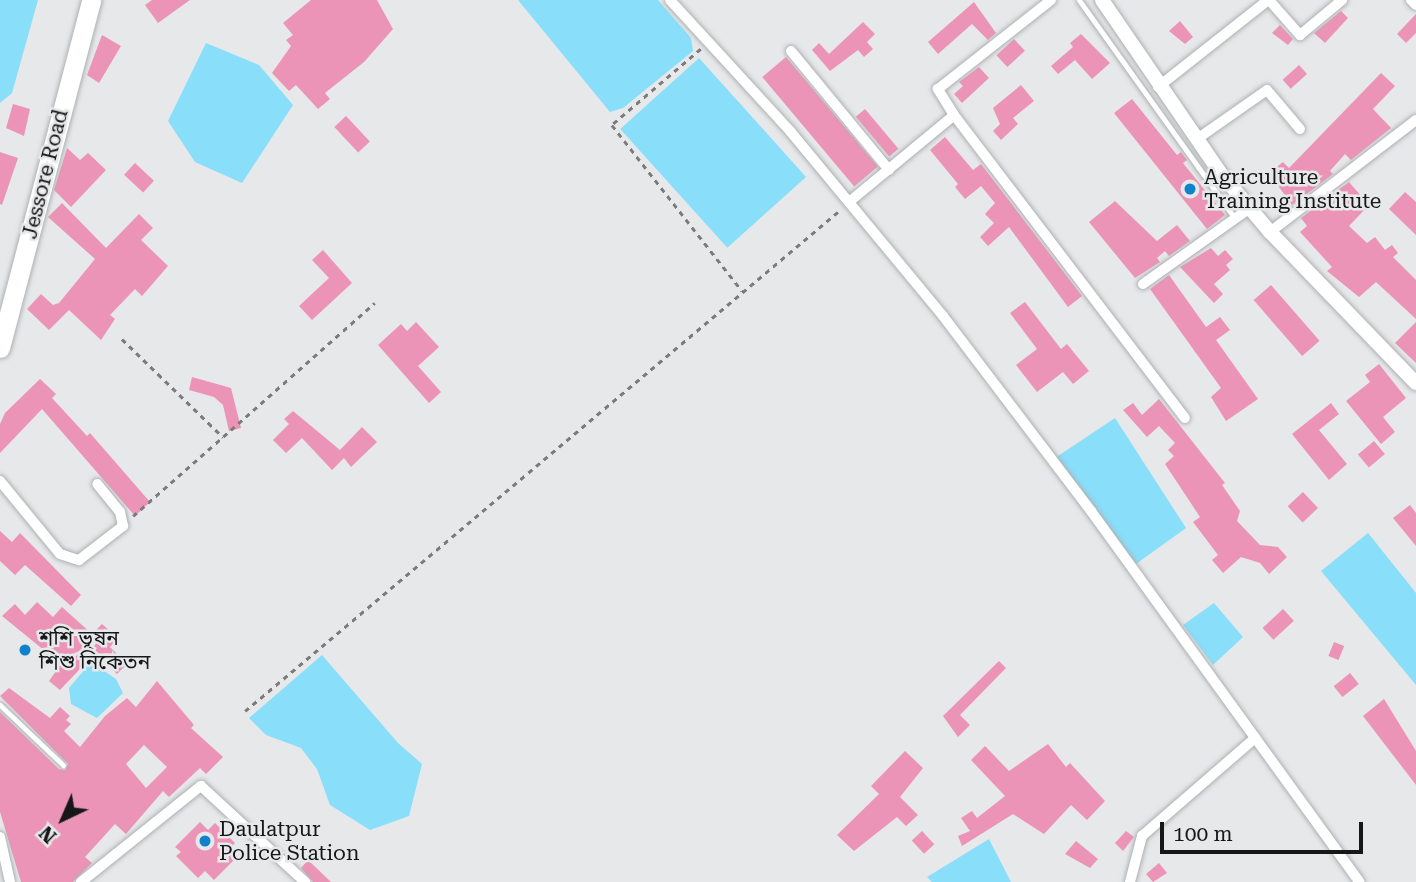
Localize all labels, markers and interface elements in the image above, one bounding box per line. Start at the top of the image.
street label: Jessore Road [17,107,73,241]
place label: Agriculture Training Institute [1204,164,1381,214]
marker: Agriculture Training Institute [1182,181,1198,197]
place label: শশি ভূষন শিশু নিকেতন [39,625,150,675]
marker: শশি ভূষন শিশু নিকেতন [17,642,33,658]
north arrow [28,784,98,854]
scale bar [1164,808,1367,852]
place label: Daulatpur Police Station [219,816,360,866]
text: N [35,821,61,848]
text: 100 m [1173,822,1233,846]
marker: Daulatpur Police Station [197,833,213,849]

